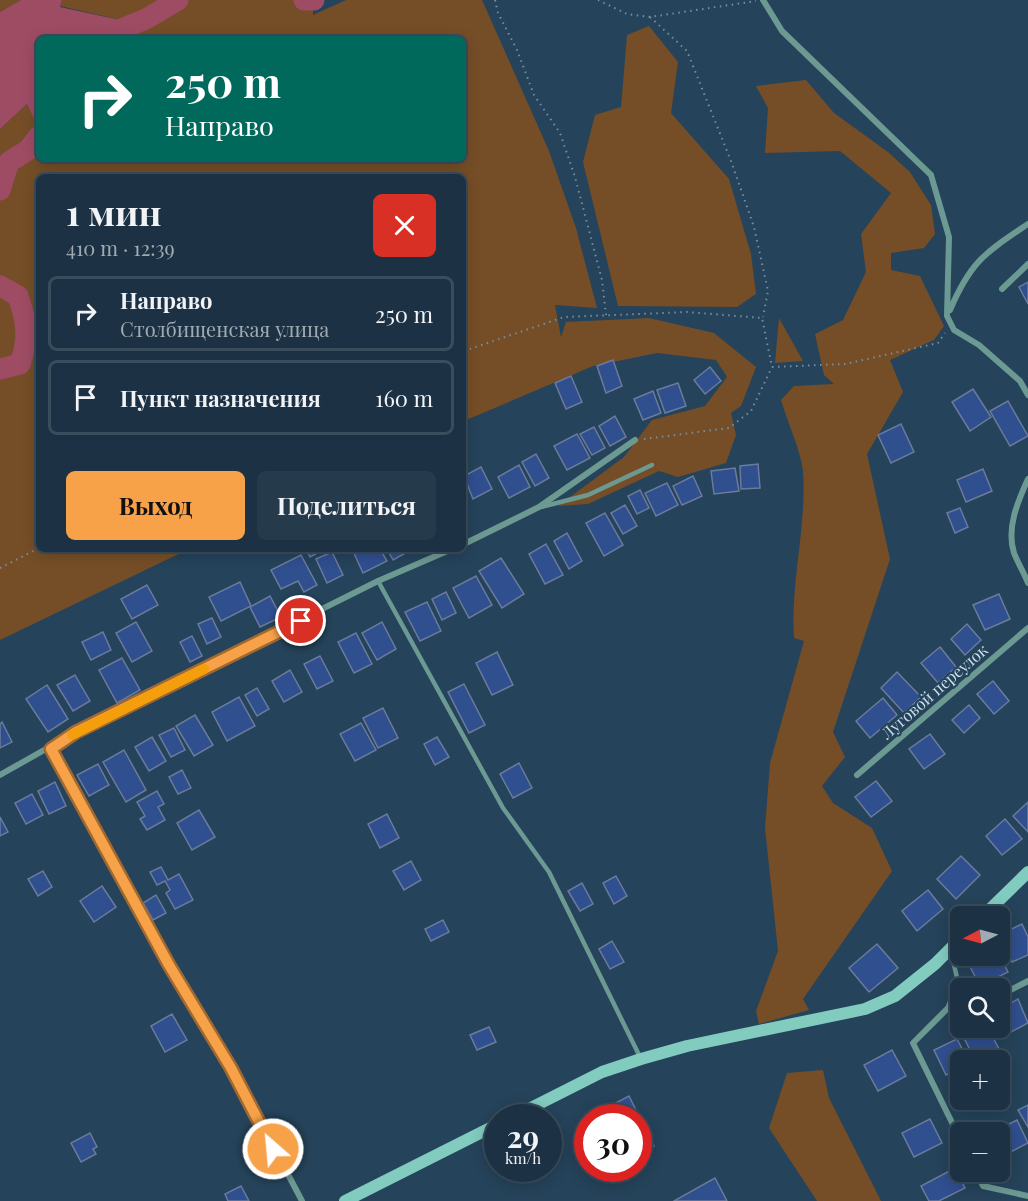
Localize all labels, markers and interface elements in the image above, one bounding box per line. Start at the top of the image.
text: 250 m [165,53,281,109]
icon: right [66,60,144,138]
text: Направо [165,107,274,143]
text: 1 мин [66,187,161,235]
button: close [373,194,436,257]
text: 410 m · 12:39 [66,234,175,261]
text: Направо [120,285,213,315]
icon: right [69,297,102,330]
text: 250 m [375,299,433,329]
text: Столбищенская улица [120,315,329,342]
icon: arrive [69,381,102,414]
text: Пункт назначения [120,383,321,413]
text: 160 m [375,383,433,413]
button: Выход [66,471,245,540]
button: Поделиться [257,471,436,540]
pin [275,595,326,646]
icon: arrive [284,604,317,637]
street label: Луговой переулок [875,639,992,744]
north arrow [950,906,1010,966]
map controls [950,906,1010,1182]
button: search [950,978,1010,1038]
button: + [950,1050,1010,1110]
speed limit sign: 30 [574,1104,652,1182]
text: 29 [507,1116,539,1156]
position arrow [241,1117,305,1181]
button: − [950,1122,1010,1182]
text: km/h [505,1148,541,1168]

